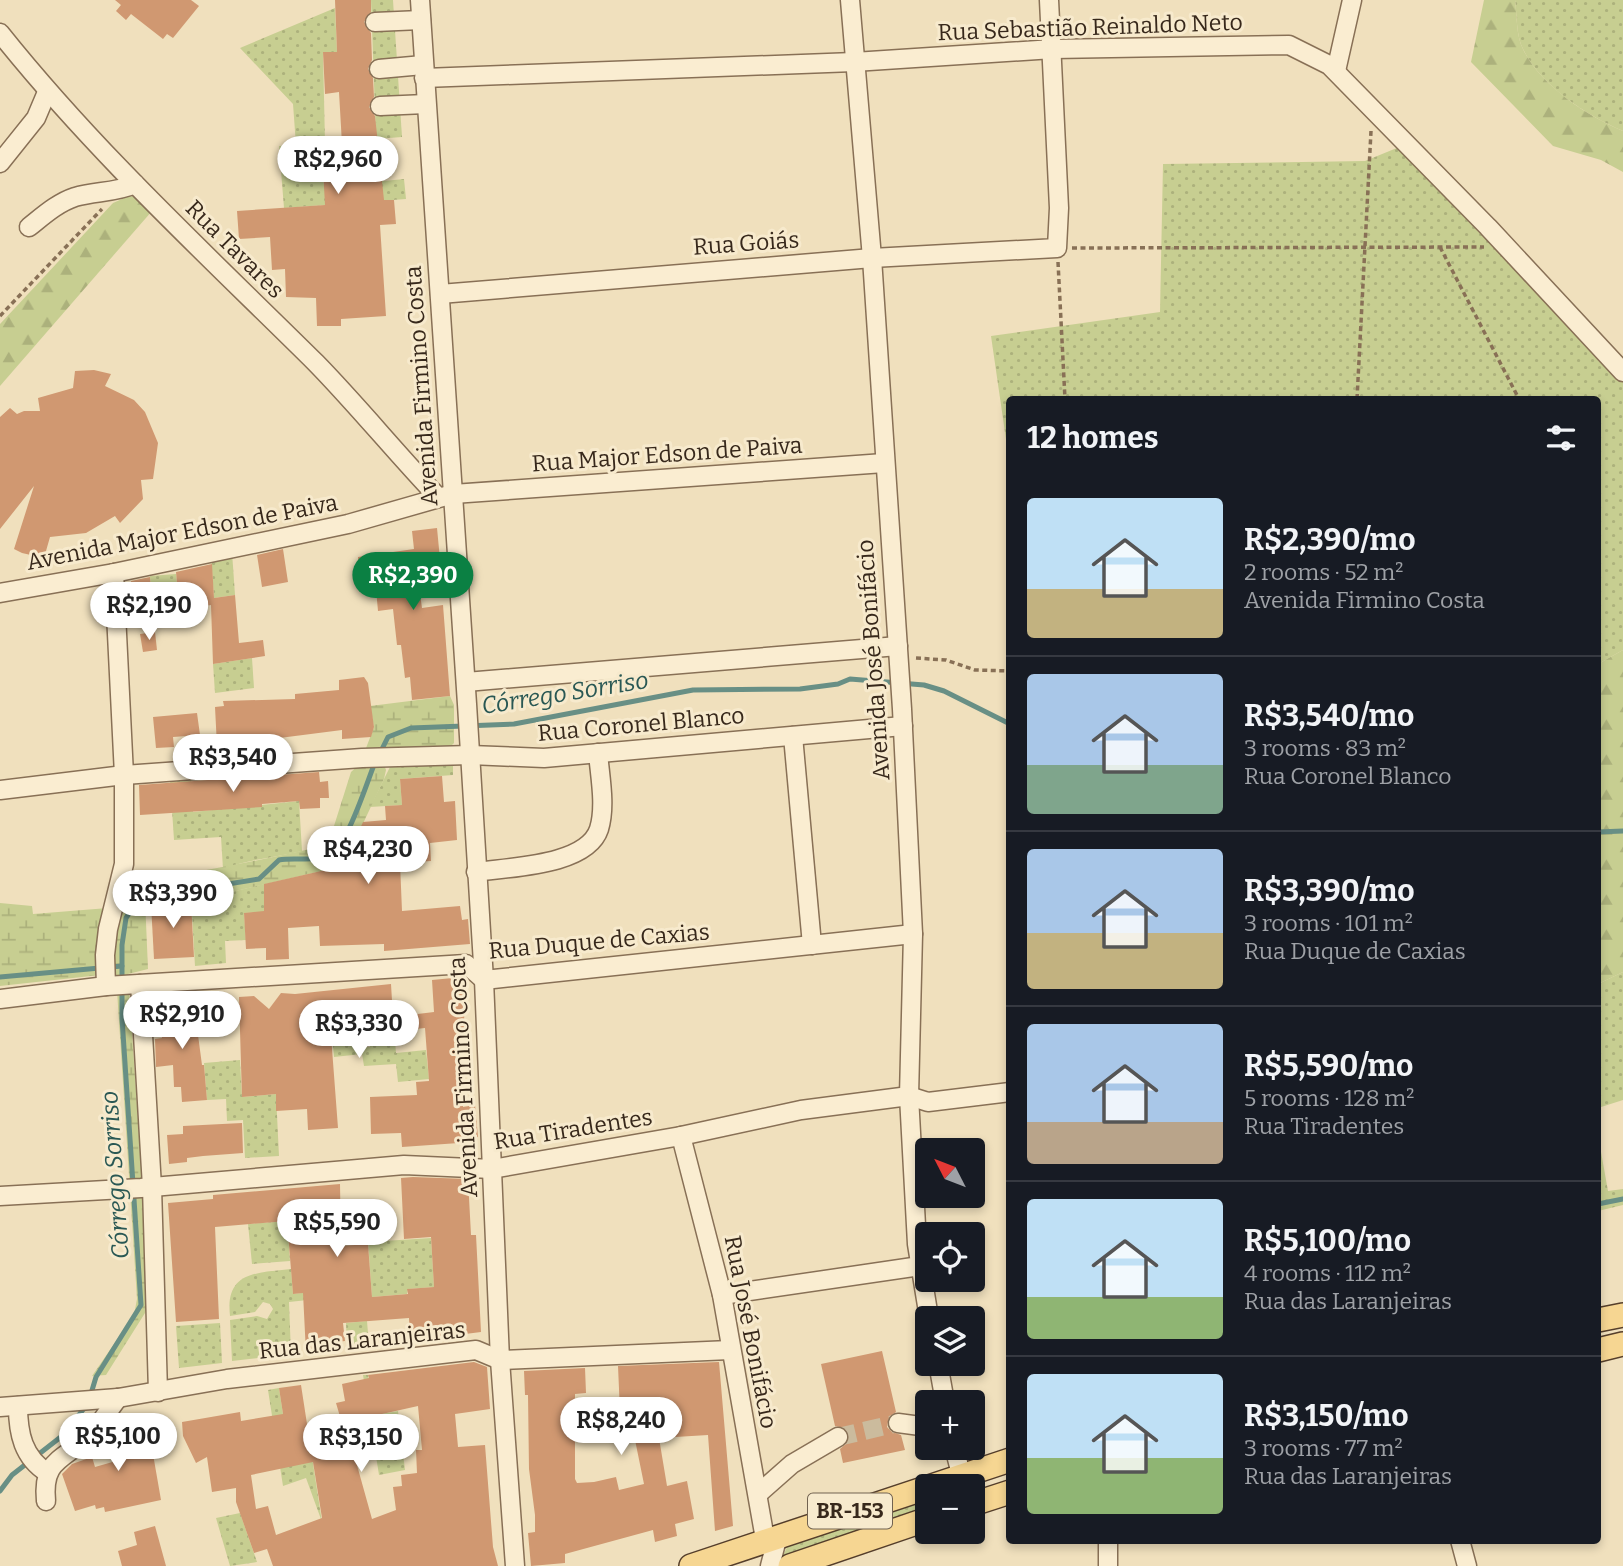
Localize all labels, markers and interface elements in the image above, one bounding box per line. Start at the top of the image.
street label: Rua Sebastião Reinaldo Neto [937,8,1243,46]
pin: R$2,960 [273,136,403,196]
text: R$2,960 [293,145,383,173]
street label: Rua Tavares [180,194,290,304]
street label: Rua Goiás [692,225,800,261]
street label: Avenida Firmino Costa [399,264,443,507]
icon: filters [1542,419,1580,457]
text: 12 homes [1027,420,1158,456]
street label: Rua Major Edson de Paiva [531,431,804,477]
street label: Avenida Major Edson de Paiva [24,488,340,576]
text: R$2,390/mo [1244,522,1416,558]
icon: home [1083,526,1167,610]
street label: Avenida José Bonifácio [851,539,895,781]
pin: R$2,390 [348,552,478,612]
text: 2 rooms · 52 m² [1244,558,1403,586]
text: R$2,390 [368,561,458,589]
pin: R$2,190 [84,582,214,642]
text: Avenida Firmino Costa [1244,586,1485,614]
text: R$2,190 [106,591,192,619]
water label: Córrego Sorriso [480,666,650,720]
text: R$3,540/mo [1244,698,1414,734]
street label: Rua Coronel Blanco [536,701,746,747]
icon: home [1083,702,1167,786]
pin: R$3,540 [168,734,298,794]
text: 3 rooms · 83 m² [1244,734,1406,762]
text: R$3,540 [189,743,277,771]
text: Rua Coronel Blanco [1244,762,1451,790]
pin: R$4,230 [303,826,433,886]
text: R$4,230 [323,835,413,863]
pin: R$3,390 [108,870,238,930]
text: R$3,390/mo [1244,873,1415,909]
icon: home [1083,877,1167,961]
text: R$3,390 [129,879,217,907]
text: 3 rooms · 101 m² [1244,909,1413,937]
street label: Rua Duque de Caxias [487,917,711,965]
text: Rua Duque de Caxias [1244,937,1466,965]
street label: Avenida Firmino Costa [443,956,483,1198]
pin: R$2,910 [117,992,247,1051]
text: R$2,910 [139,1000,225,1028]
pin: R$3,330 [294,1000,424,1060]
text: R$3,330 [315,1009,403,1037]
text: R$5,590/mo [1244,1048,1413,1084]
icon: home [1083,1052,1167,1136]
text: 5 rooms · 128 m² [1244,1084,1414,1112]
water label: Córrego Sorriso [95,1090,135,1260]
street label: Rua Tiradentes [492,1103,654,1155]
text: Rua Tiradentes [1244,1112,1404,1140]
north arrow [915,1138,985,1208]
map controls [915,1138,985,1544]
pin: R$5,590 [272,1200,402,1259]
text: R$5,590 [293,1208,381,1236]
button: locate [915,1222,985,1292]
text: R$5,100/mo [1244,1223,1411,1259]
icon: home [1083,1227,1167,1311]
street label: Rua José Bonifácio [719,1233,783,1431]
text: 4 rooms · 112 m² [1244,1259,1411,1287]
text: Rua das Laranjeiras [1244,1287,1452,1315]
button: layers [915,1306,985,1376]
street label: Rua das Laranjeiras [257,1315,467,1365]
button: + [915,1390,985,1460]
pin: R$8,240 [556,1398,686,1457]
text: R$3,150/mo [1244,1398,1408,1434]
icon: home [1083,1402,1167,1486]
text: R$8,240 [576,1406,666,1434]
pin: R$5,100 [53,1414,183,1473]
pin: R$3,150 [296,1414,426,1474]
text: R$5,100 [75,1422,161,1450]
text: R$3,150 [319,1423,403,1451]
text: 3 rooms · 77 m² [1244,1434,1403,1462]
text: Rua das Laranjeiras [1244,1462,1452,1490]
button: − [915,1474,985,1544]
road number: BR-153 [808,1494,892,1528]

